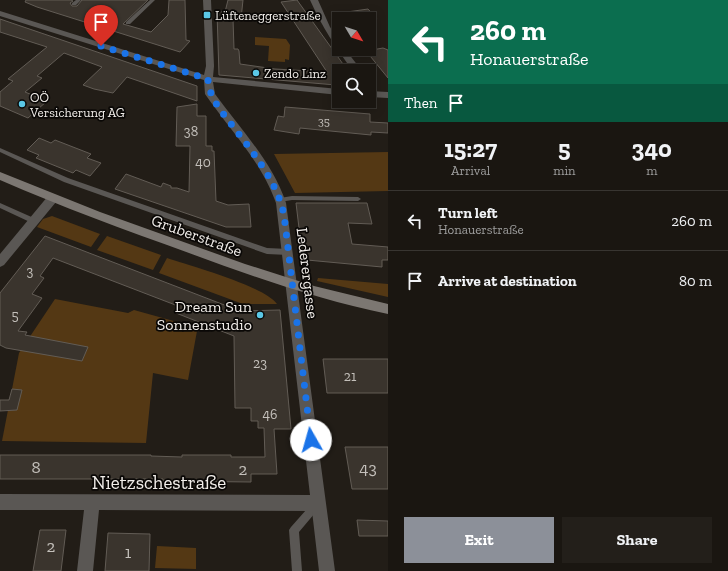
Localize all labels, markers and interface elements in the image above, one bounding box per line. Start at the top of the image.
pin [84,5,118,46]
place label: Lüfteneggerstraße [215,8,321,23]
marker: Lüfteneggerstraße [202,10,212,20]
icon: arrive [90,11,112,33]
north arrow [332,12,376,56]
map controls [332,12,376,108]
text: 260 m [470,14,546,47]
icon: left [404,16,456,68]
text: Honauerstraße [470,48,589,70]
button: search [332,64,376,108]
place label: Zendo Linz [264,66,326,81]
marker: Zendo Linz [251,68,261,78]
place label: OÖ Versicherung AG [29,90,125,120]
icon: arrive [445,92,467,114]
text: Then [404,94,437,112]
marker: OÖ Versicherung AG [17,99,27,109]
house number: 35 [318,114,330,128]
house number: 38 [184,123,198,140]
text: 15:27 [444,134,497,163]
text: 5 [558,134,571,163]
text: 340 [632,134,672,163]
house number: 40 [195,154,211,171]
text: Arrival [451,163,490,178]
text: min [553,163,575,178]
text: m [646,163,657,178]
text: Turn left [438,204,498,222]
street label: Gruberstraße [149,210,245,261]
icon: left [404,210,426,232]
text: 260 m [671,212,712,230]
text: Honauerstraße [438,222,524,237]
street label: Lederergasse [292,226,323,320]
house number: 3 [27,263,34,280]
icon: arrive [404,270,426,292]
text: Arrive at destination [438,272,577,290]
text: 80 m [679,272,712,290]
place label: Dream Sun Sonnenstudio [157,297,253,334]
house number: 5 [11,307,19,324]
marker: Dream Sun Sonnenstudio [255,310,265,320]
house number: 23 [253,355,267,372]
house number: 21 [344,368,357,385]
house number: 46 [263,406,277,423]
position arrow [290,419,332,461]
house number: 8 [31,457,41,477]
house number: 43 [359,458,377,478]
house number: 2 [239,459,248,479]
street label: Nietzschestraße [92,471,226,494]
button: Exit [404,517,554,563]
button: Share [562,517,712,563]
house number: 2 [47,536,56,556]
house number: 1 [125,542,132,562]

